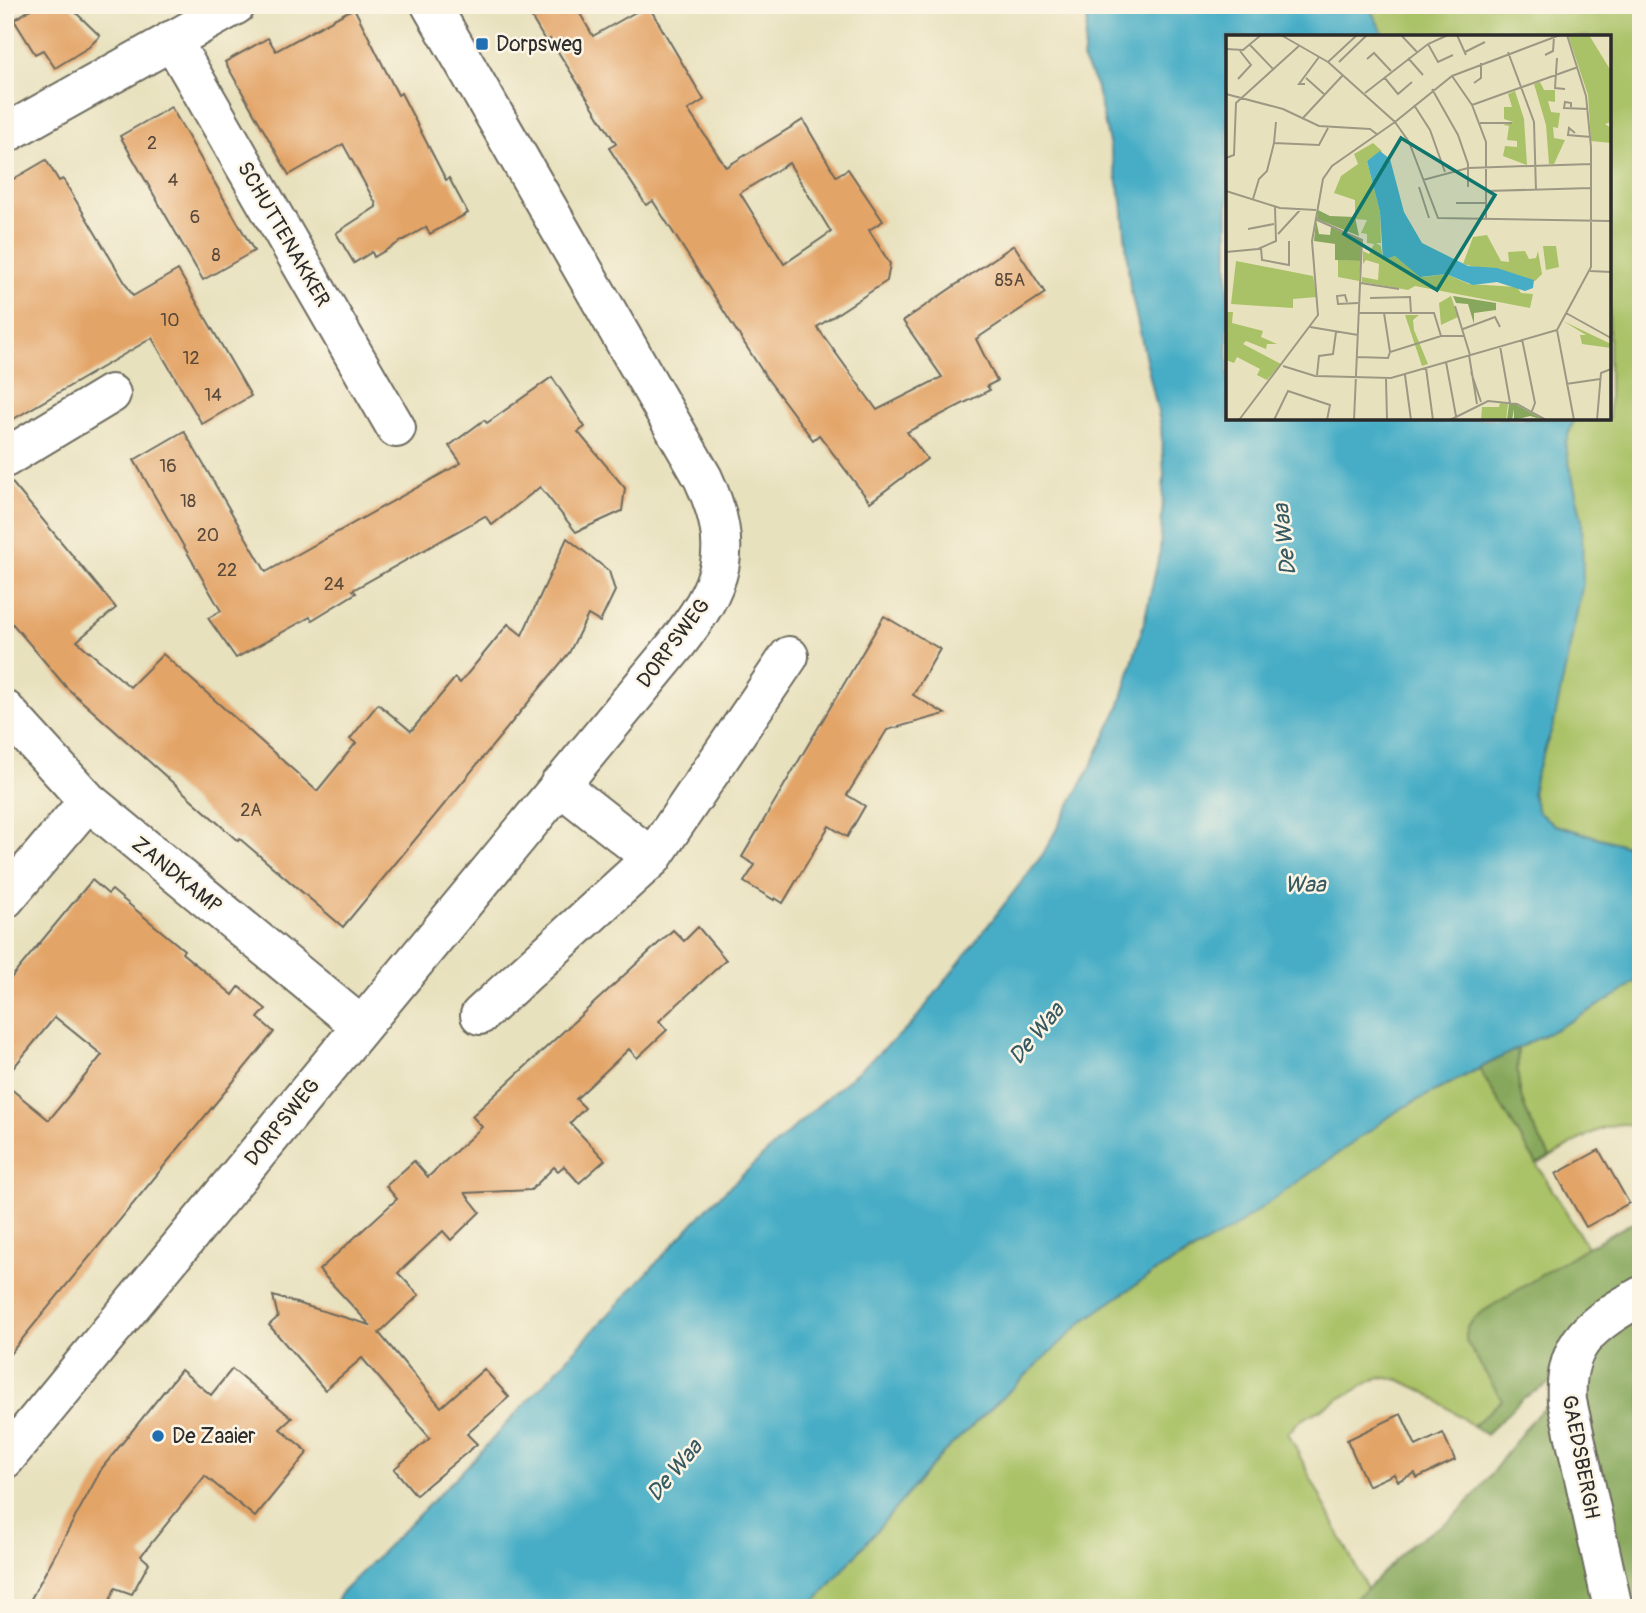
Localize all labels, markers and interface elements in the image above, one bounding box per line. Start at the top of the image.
place label: Dorpsweg [496,31,582,58]
inset map [1226,35,1611,420]
marker: Dorpsweg [474,36,490,52]
house number: 2 [147,132,157,155]
street label: SCHUTTENAKKER [231,157,336,312]
house number: 4 [168,169,179,192]
house number: 6 [190,206,200,229]
house number: 8 [211,244,221,267]
house number: 85A [995,269,1026,292]
house number: 10 [160,309,180,332]
house number: 12 [182,347,200,370]
house number: 14 [204,384,222,407]
house number: 16 [159,455,177,478]
house number: 18 [180,490,196,513]
water label: De Waa [1266,501,1303,577]
house number: 20 [197,524,219,547]
house number: 22 [217,559,237,582]
house number: 24 [324,573,345,596]
street label: DORPSWEG [631,593,716,693]
house number: 2A [240,799,262,822]
street label: ZANDKAMP [126,831,227,920]
water label: Waa [1284,870,1327,899]
water label: De Waa [1002,996,1071,1070]
street label: DORPSWEG [239,1073,326,1172]
street label: GAEDSBERGH [1555,1393,1606,1521]
place label: De Zaaier [172,1423,256,1450]
marker: De Zaaier [150,1428,166,1444]
water label: De Waa [640,1433,709,1507]

